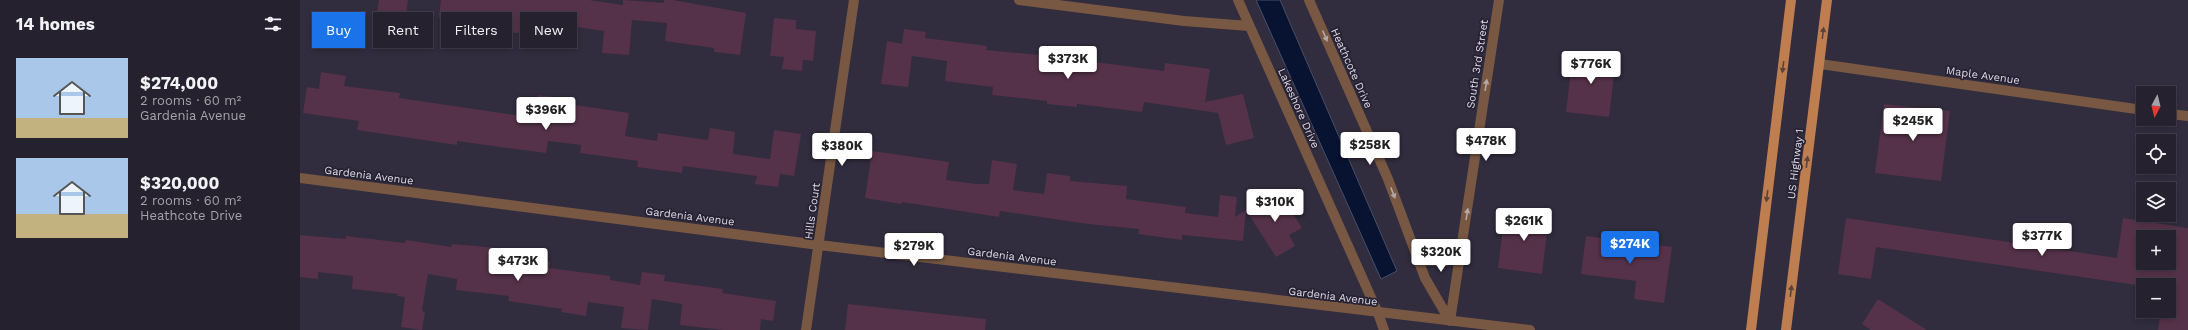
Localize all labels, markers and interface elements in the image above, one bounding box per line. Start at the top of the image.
chip: Buy [312,12,365,48]
chip: Rent [373,12,433,48]
chip: Filters [441,12,512,48]
chip: New [520,12,577,48]
icon: filters [262,13,284,35]
text: 14 homes [16,14,95,34]
street label: South 3rd Street [1464,18,1491,110]
street label: Heathcote Drive [1328,26,1375,110]
one-way arrow [1820,27,1826,39]
one-way arrow [1322,30,1328,42]
pin: $373K [1040,46,1096,80]
text: $373K [1048,51,1088,66]
pin: $776K [1563,51,1619,85]
text: $776K [1571,56,1611,71]
one-way arrow [1780,60,1786,73]
street label: Maple Avenue [1945,64,2021,87]
street label: Lakeshore Drive [1275,66,1322,150]
text: $274,000 [140,73,218,93]
icon: home [48,74,96,122]
one-way arrow [1483,79,1489,91]
north arrow [2136,86,2176,126]
map controls [2136,86,2176,318]
text: 2 rooms · 60 m² [140,93,241,108]
pin: $396K [518,97,574,131]
text: $396K [525,102,567,117]
text: Gardenia Avenue [140,108,246,123]
pin: $245K [1885,108,1941,142]
text: $245K [1893,113,1933,128]
pin: $478K [1458,128,1514,162]
street label: US Highway 1 [1785,128,1806,200]
pin: $258K [1342,132,1398,166]
pin: $380K [814,133,870,167]
text: $478K [1466,133,1506,148]
button: locate [2136,134,2176,174]
text: $258K [1350,137,1390,152]
text: $380K [821,138,863,153]
one-way arrow [1804,156,1810,168]
street label: Gardenia Avenue [324,164,414,187]
text: $320,000 [140,173,220,193]
icon: home [48,174,96,222]
street label: Hills Court [802,182,823,240]
button: layers [2136,182,2176,222]
one-way arrow [1391,188,1397,200]
pin: $310K [1247,189,1303,223]
one-way arrow [1764,189,1771,202]
text: 2 rooms · 60 m² [140,193,241,208]
text: $310K [1255,194,1295,209]
street label: Gardenia Avenue [645,205,735,228]
text: Heathcote Drive [140,208,242,223]
one-way arrow [1464,208,1470,220]
pin: $261K [1496,208,1552,242]
text: $261K [1505,213,1543,228]
pin: $377K [2014,223,2070,257]
text: $377K [2022,228,2062,243]
button: + [2136,230,2176,270]
pin: $274K [1602,231,1658,265]
pin: $279K [886,233,942,267]
text: $274K [1610,236,1650,251]
text: $279K [894,238,934,253]
pin: $320K [1413,239,1469,273]
text: $320K [1420,244,1462,259]
street label: Gardenia Avenue [967,245,1057,268]
pin: $473K [490,248,546,282]
text: $473K [498,253,538,268]
button: − [2136,278,2176,318]
street label: Gardenia Avenue [1288,285,1378,308]
one-way arrow [1788,285,1794,297]

